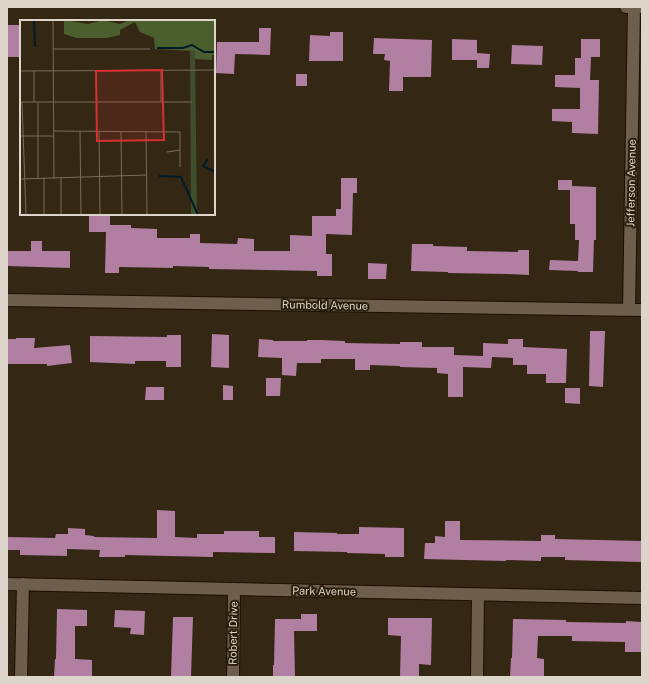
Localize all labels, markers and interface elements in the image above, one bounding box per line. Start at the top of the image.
inset map [20,20,215,215]
street label: Jefferson Avenue [624,139,638,227]
street label: Rumbold Avenue [282,298,368,312]
street label: Park Avenue [292,584,356,598]
street label: Robert Drive [226,601,240,665]

